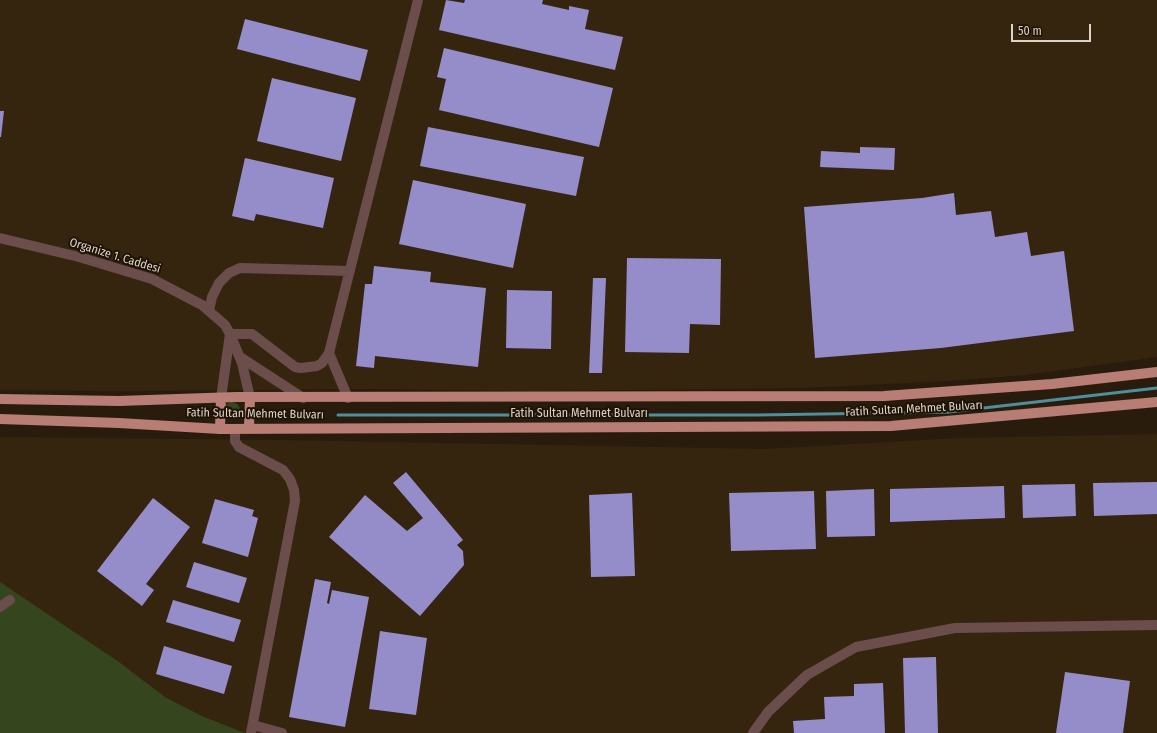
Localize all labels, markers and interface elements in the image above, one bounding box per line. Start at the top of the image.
scale bar [1013,16,1093,42]
text: 50 m [1018,24,1042,38]
street label: Organize 1. Caddesi [68,235,162,277]
street label: Fatih Sultan Mehmet Bulvarı [845,398,983,420]
street label: Fatih Sultan Mehmet Bulvarı [186,406,324,422]
street label: Fatih Sultan Mehmet Bulvarı [510,407,648,421]

